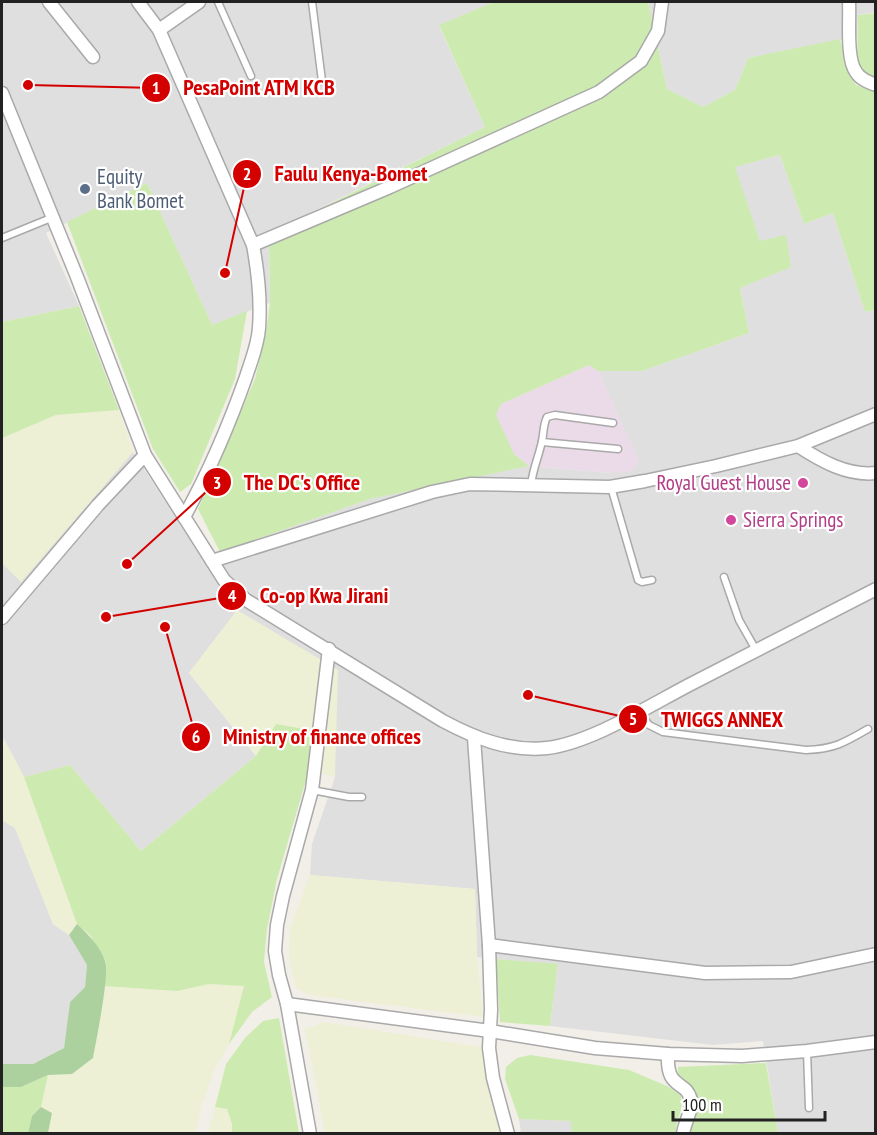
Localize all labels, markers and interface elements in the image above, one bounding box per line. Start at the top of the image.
callout: PesaPoint ATM KCB [141,68,347,108]
text: PesaPoint ATM KCB [183,73,335,101]
text: 1 [152,76,160,99]
callout: Faulu Kenya-Bomet [232,154,439,194]
text: Faulu Kenya-Bomet [274,159,428,187]
text: 2 [243,162,251,185]
place label: Equity Bank Bomet [97,163,184,214]
marker: Equity Bank Bomet [78,182,92,196]
callout: The DC's Office [202,462,372,502]
text: The DC's Office [244,468,360,496]
place label: Royal Guest House [657,469,791,496]
text: 3 [213,471,221,494]
marker: Royal Guest House [796,476,810,490]
place label: Sierra Springs [743,506,843,533]
marker: Sierra Springs [724,513,738,527]
callout: Co-op Kwa Jirani [217,576,400,616]
text: Co-op Kwa Jirani [260,581,388,609]
text: 4 [228,584,237,607]
callout: TWIGGS ANNEX [618,699,795,739]
text: TWIGGS ANNEX [661,705,783,733]
text: 5 [629,707,637,730]
callout: Ministry of finance offices [181,717,433,757]
text: Ministry of finance offices [223,722,421,750]
text: 6 [192,725,200,748]
scale bar [673,1084,824,1122]
text: 100 m [682,1093,722,1116]

